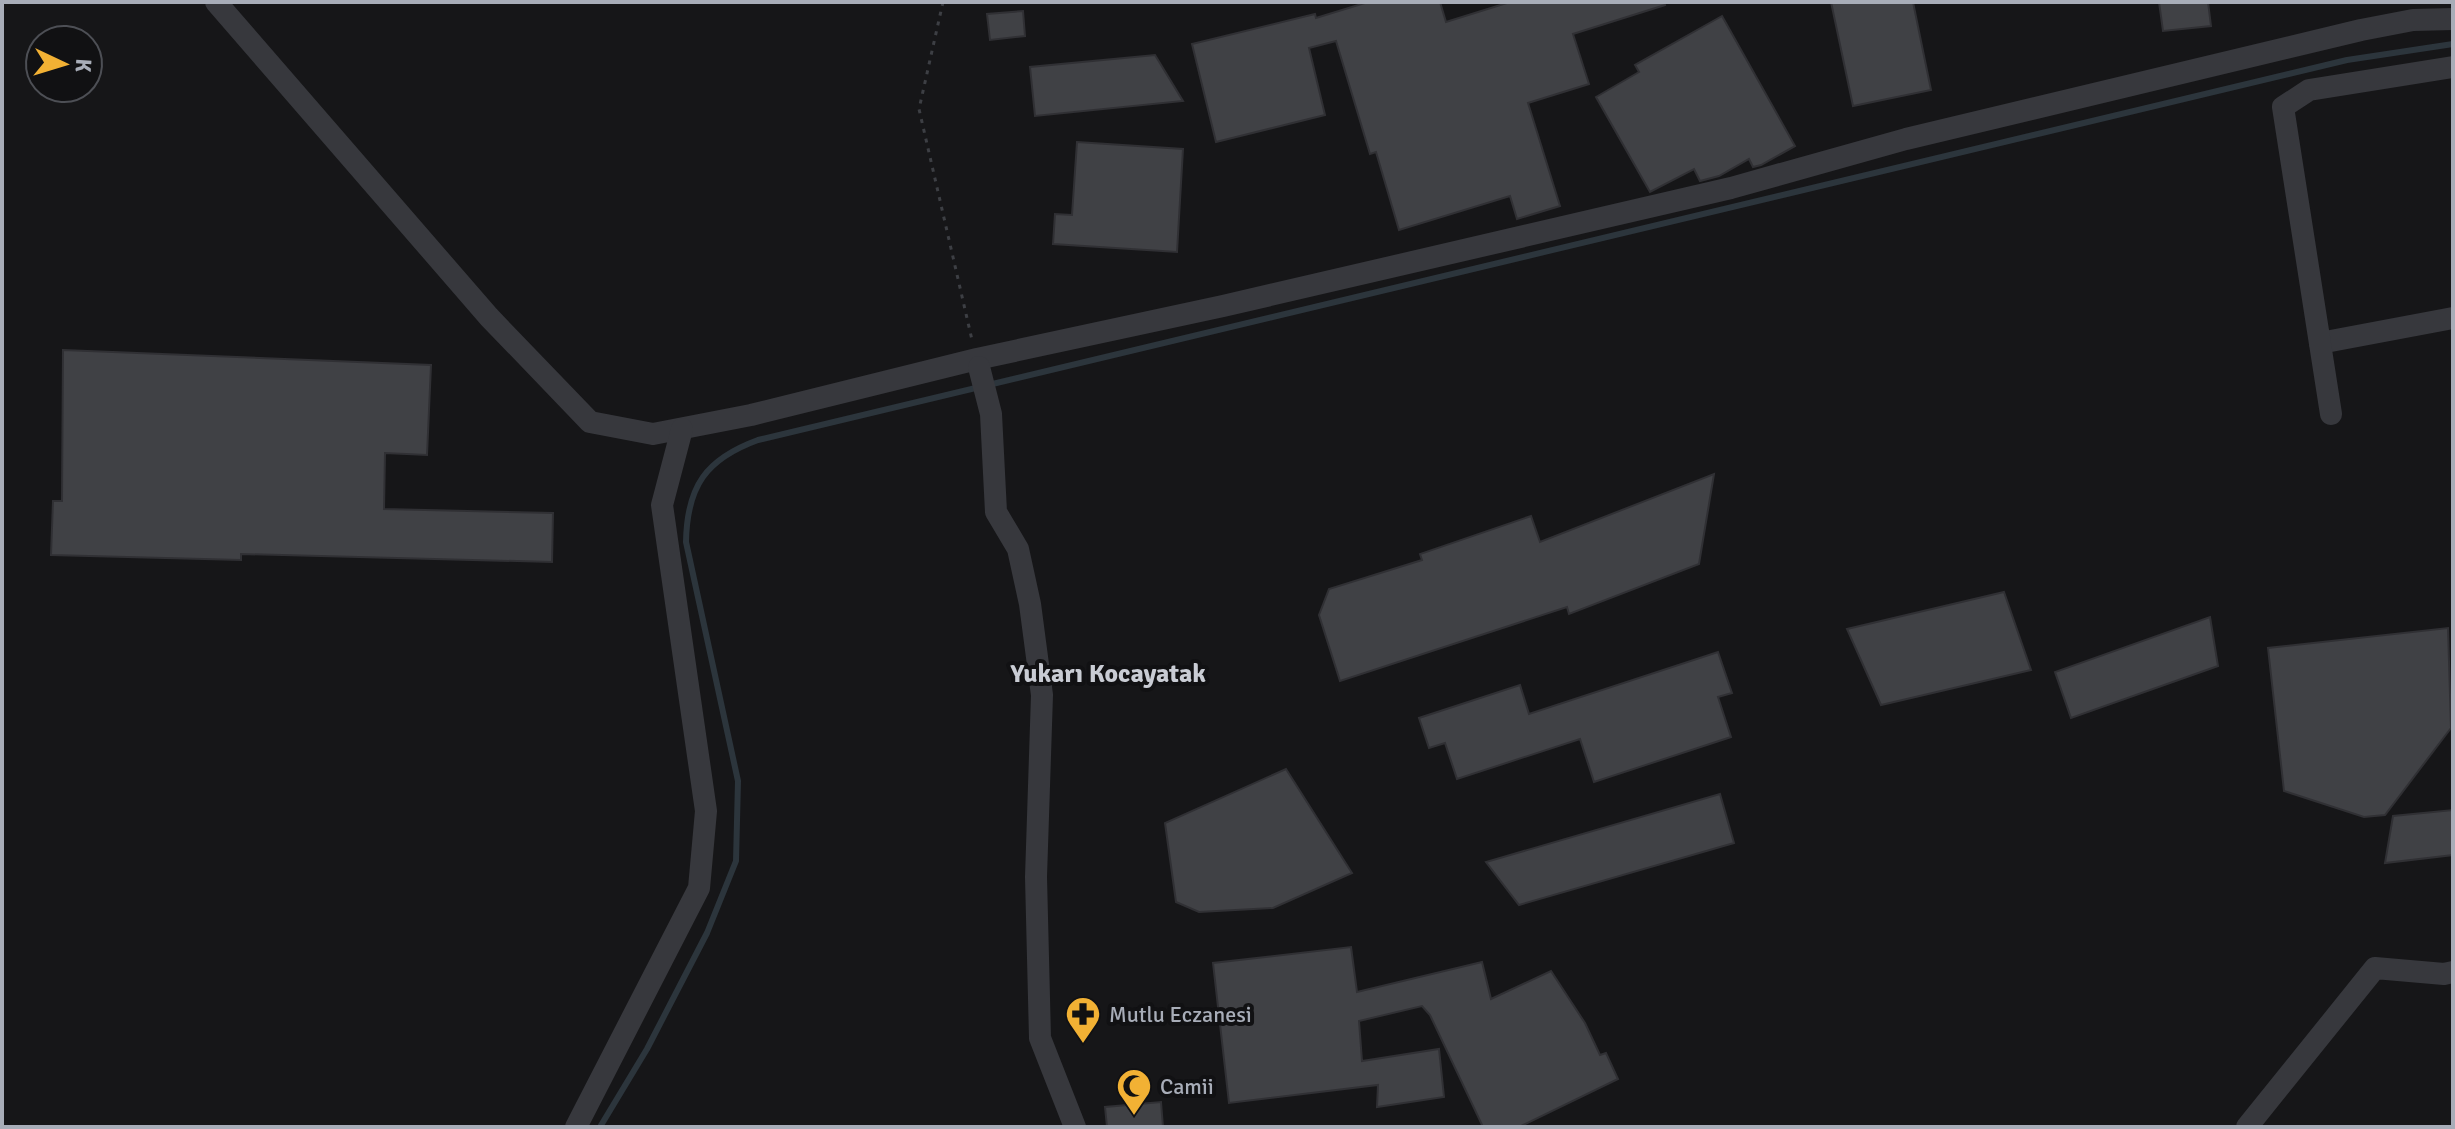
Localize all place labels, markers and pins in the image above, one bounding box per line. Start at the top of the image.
pharmacy icon: Mutlu Eczanesi [1064,995,1102,1045]
place label: Mutlu Eczanesi [1109,1001,1252,1028]
mosque icon: Camii [1115,1067,1153,1117]
place label: Camii [1160,1073,1214,1100]

